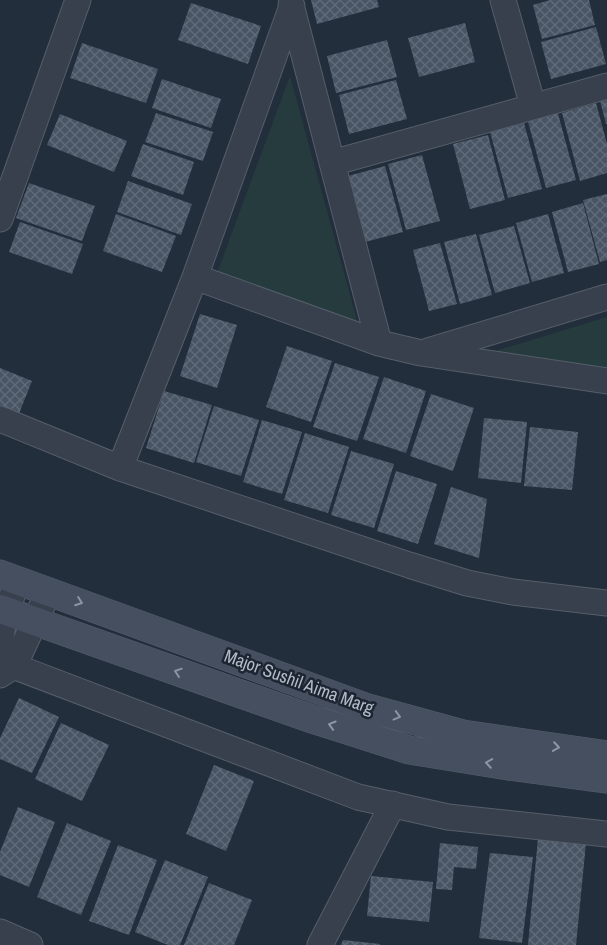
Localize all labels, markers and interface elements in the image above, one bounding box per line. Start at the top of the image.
one-way arrow [74,596,83,606]
street label: Major Sushil Aima Marg [221,643,378,720]
one-way arrow [174,668,183,678]
one-way arrow [392,710,401,721]
one-way arrow [328,721,336,731]
one-way arrow [551,742,560,752]
one-way arrow [485,759,494,769]

